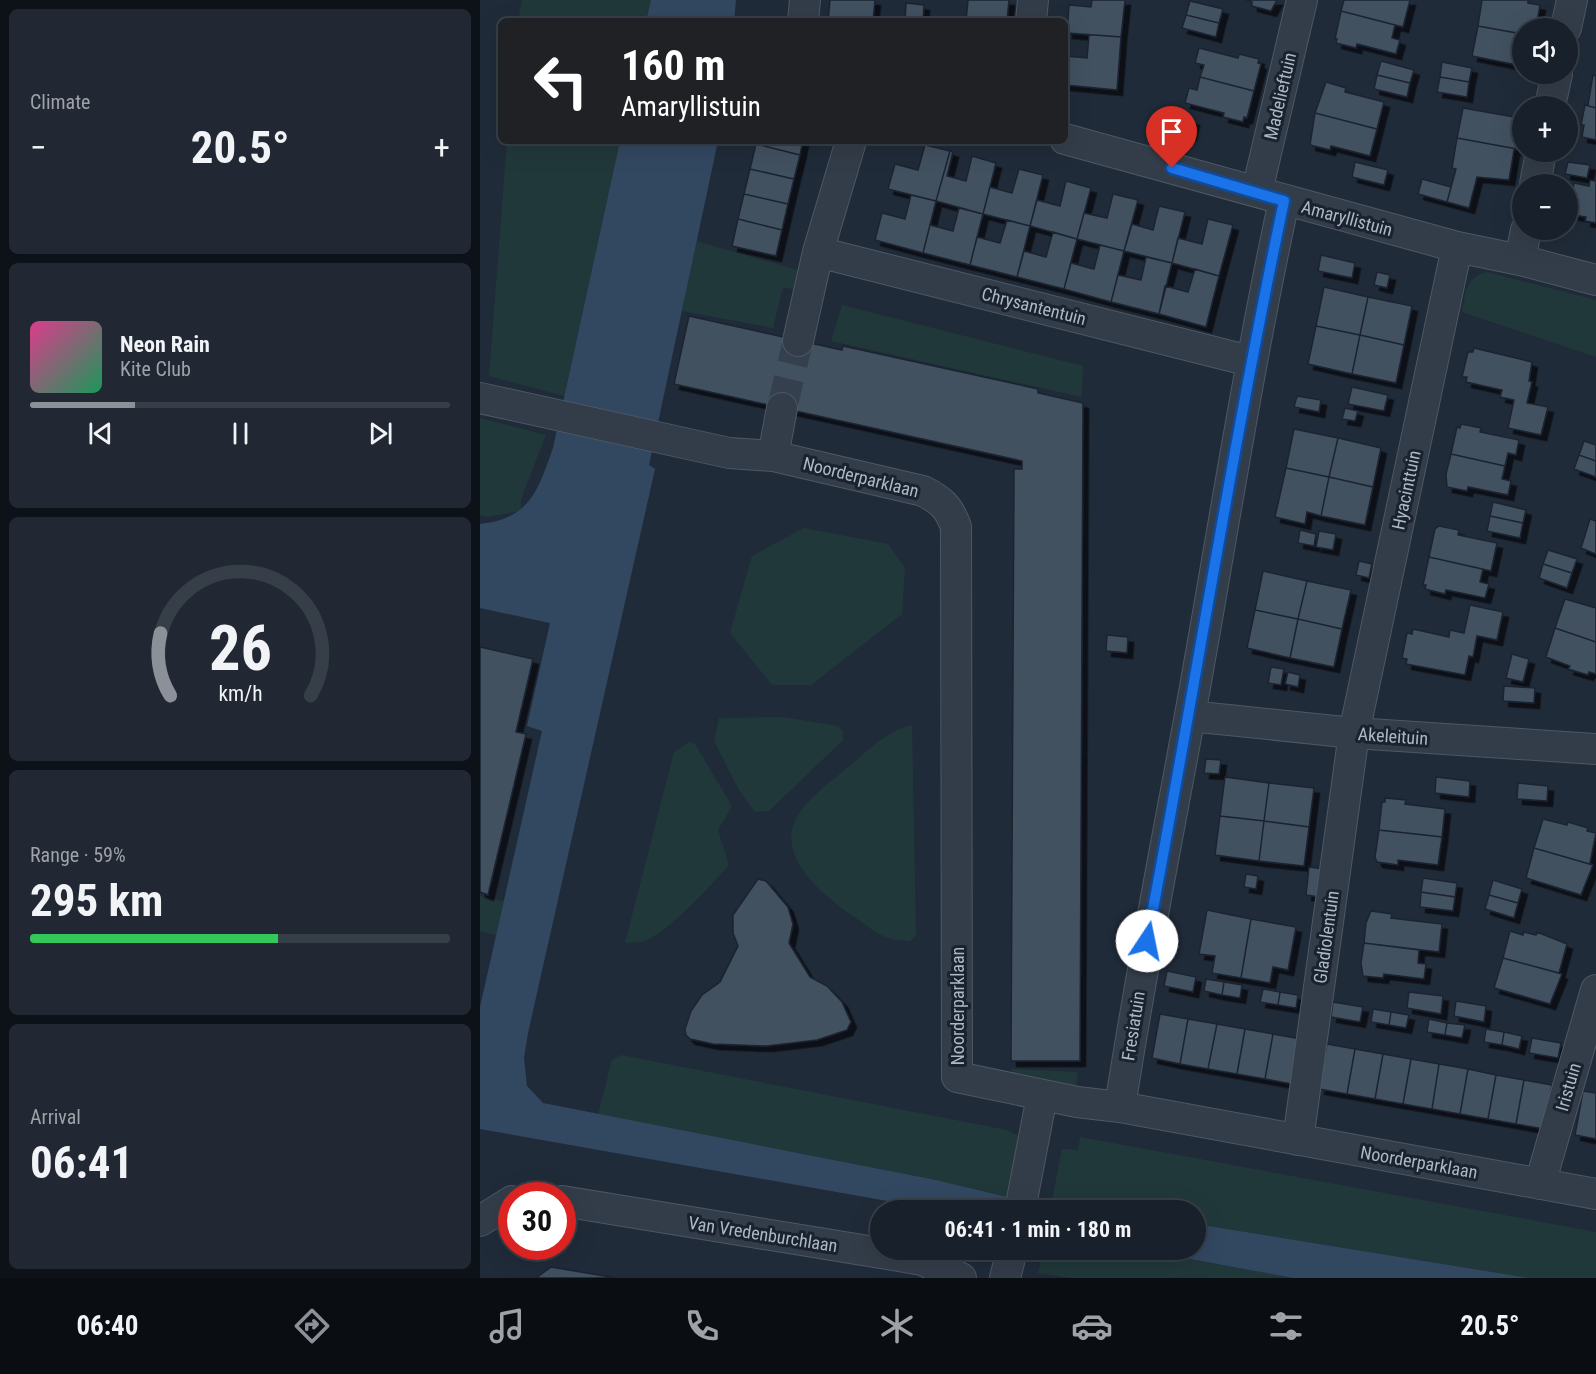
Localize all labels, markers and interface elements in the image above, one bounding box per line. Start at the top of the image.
map controls [1512,18,1578,240]
button: sound [1512,18,1578,84]
text: 160 m [621,41,726,90]
icon: left [522,42,600,120]
street label: Madelieftuin [1260,50,1300,142]
text: Climate [30,90,90,114]
text: Amaryllistuin [621,91,761,123]
button: + [1512,96,1578,162]
pin [1146,106,1197,168]
icon: arrive [1155,115,1188,148]
text: 20.5° [191,121,289,174]
text: − [30,128,47,167]
text: + [434,128,450,167]
button: − [1512,174,1578,240]
street label: Amaryllistuin [1299,196,1395,240]
street label: Chrysantentuin [980,283,1088,329]
text: Neon Rain [120,332,210,357]
text: Kite Club [120,357,191,381]
icon: previous [84,417,117,450]
icon: pause [224,417,257,450]
icon: next [364,417,397,450]
street label: Hyacinttuin [1387,448,1425,532]
street label: Noorderparklaan [801,452,921,502]
text: 26 [208,612,272,685]
text: km/h [218,681,262,706]
street label: Akeleituin [1357,723,1429,749]
text: Range · 59% [30,843,126,867]
text: 295 km [30,874,163,927]
street label: Gladiolentuin [1309,889,1343,985]
position arrow [1115,909,1179,973]
street label: Noorderparklaan [947,947,968,1065]
street label: Fresiatuin [1117,990,1149,1062]
street label: Iristuin [1551,1060,1585,1114]
text: Arrival [30,1105,81,1129]
text: 06:41 [30,1136,133,1189]
street label: Noorderparklaan [1359,1141,1479,1183]
speed limit sign: 30 [498,1182,576,1260]
street label: Van Vredenburchlaan [687,1212,839,1256]
text: 06:41 · 1 min · 180 m [945,1217,1131,1242]
icon: directions [291,1305,333,1347]
icon: music [486,1305,528,1347]
icon: phone [681,1305,723,1347]
icon: climate [876,1305,918,1347]
icon: car [1071,1305,1113,1347]
icon: filters [1265,1305,1307,1347]
text: 06:40 [76,1310,138,1342]
text: 20.5° [1460,1310,1520,1342]

